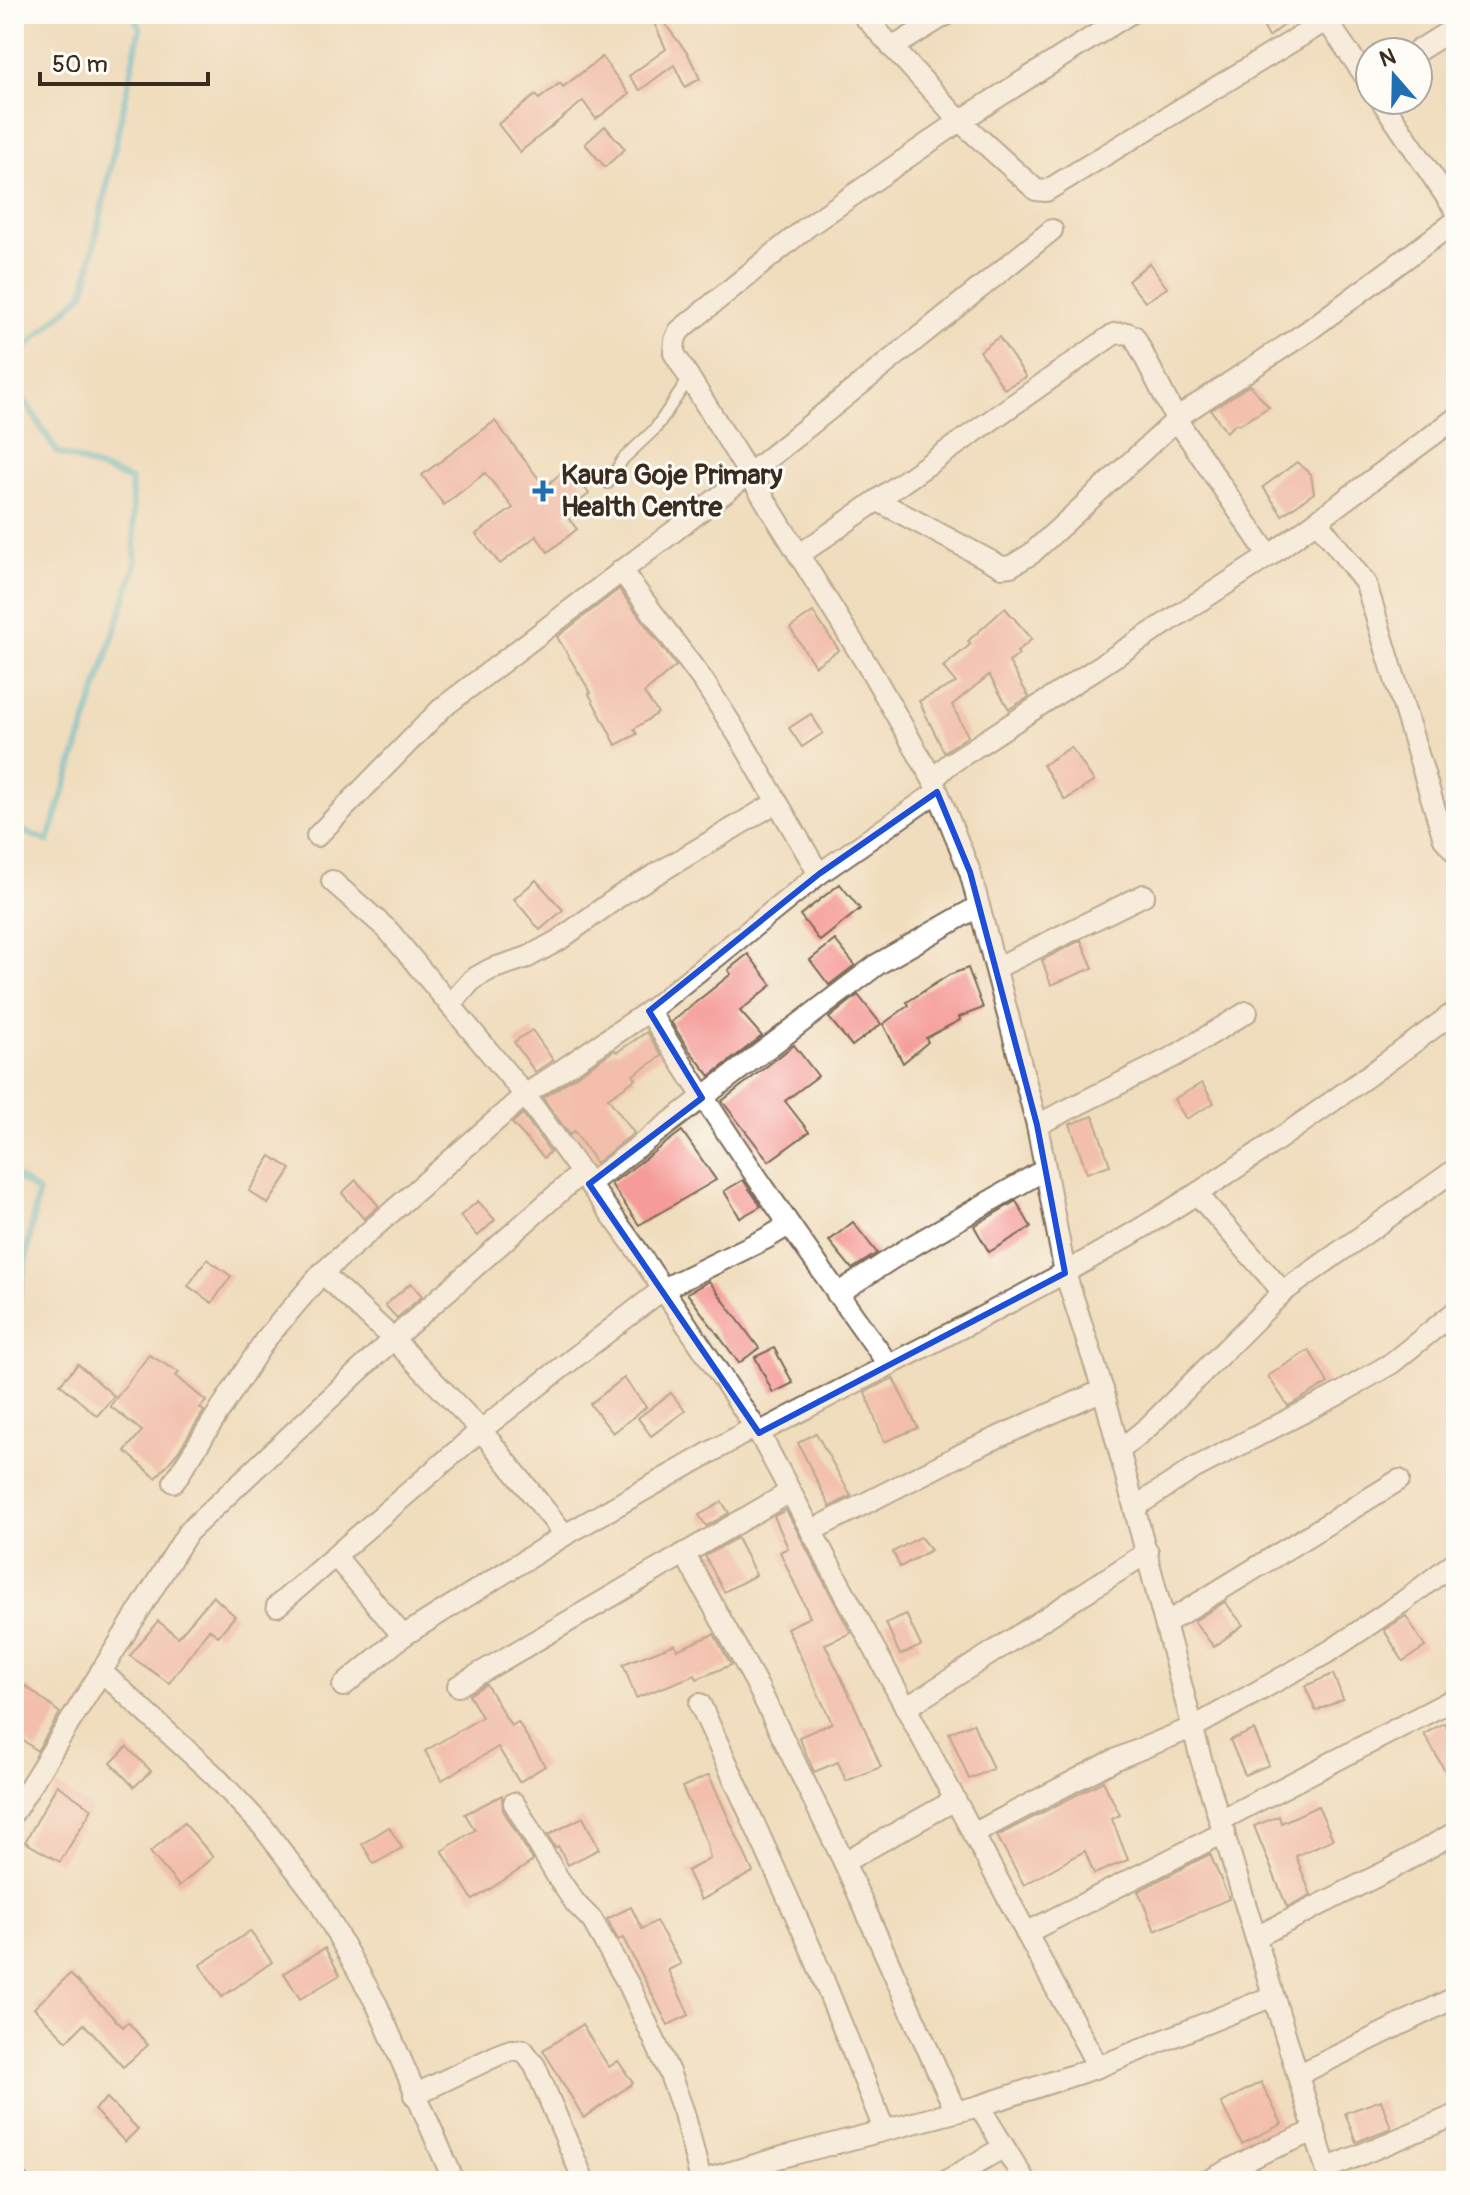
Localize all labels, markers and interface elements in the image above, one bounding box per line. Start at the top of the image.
scale bar [40,36,208,86]
north arrow [1354,36,1434,116]
text: N [1376,42,1399,74]
text: 50 m [52,50,108,79]
place label: Kaura Goje Primary Health Centre [561,458,783,525]
marker: Kaura Goje Primary Health Centre [532,480,554,502]

